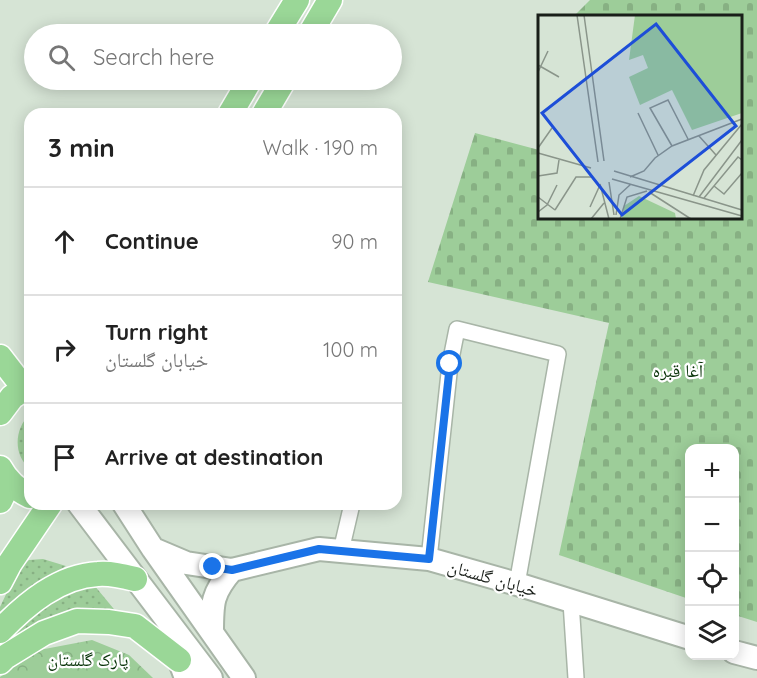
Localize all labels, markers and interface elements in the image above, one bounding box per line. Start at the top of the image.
inset map [538,15,742,219]
search box [24,24,402,90]
icon: search [45,41,78,74]
text: Search here [93,43,214,71]
text: 3 min [48,131,115,164]
text: Walk · 190 m [262,135,378,160]
icon: ahead [48,225,81,258]
text: Continue [105,227,199,255]
text: 90 m [331,229,378,254]
text: Turn right [105,318,209,346]
icon: right [48,333,81,366]
text: 100 m [323,337,378,362]
text: خیابان گلستان [105,347,208,372]
route start [436,350,462,376]
park label: آغا قبره [653,359,704,382]
icon: arrive [48,441,81,474]
text: Arrive at destination [105,443,323,471]
map controls [685,444,739,660]
button: + [685,444,739,498]
button: − [685,498,739,552]
button: locate [685,552,739,606]
route end [199,553,225,579]
street label: خیابان گلستان [445,554,541,602]
button: layers [685,606,739,660]
park label: پارک گلستان [48,648,128,671]

